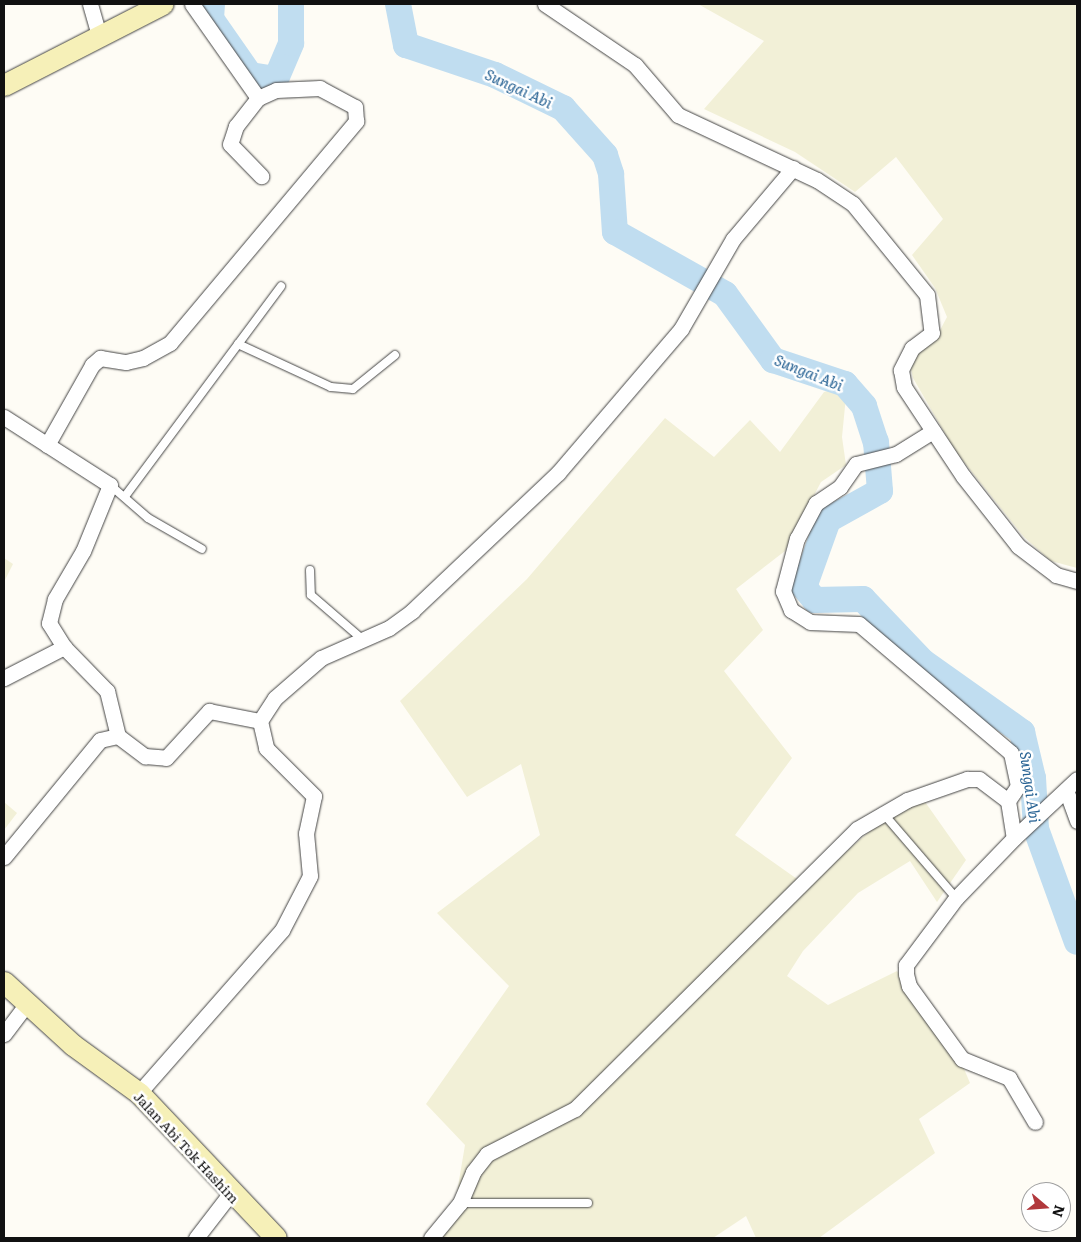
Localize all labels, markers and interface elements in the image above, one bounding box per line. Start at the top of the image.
water label: Sungai Abi [482,65,556,111]
water label: Sungai Abi [772,350,846,394]
water label: Sungai Abi [1017,750,1045,824]
street label: Jalan Abi Tok Hashim [131,1088,243,1206]
north arrow [1021,1182,1071,1232]
text: N [1048,1203,1071,1220]

